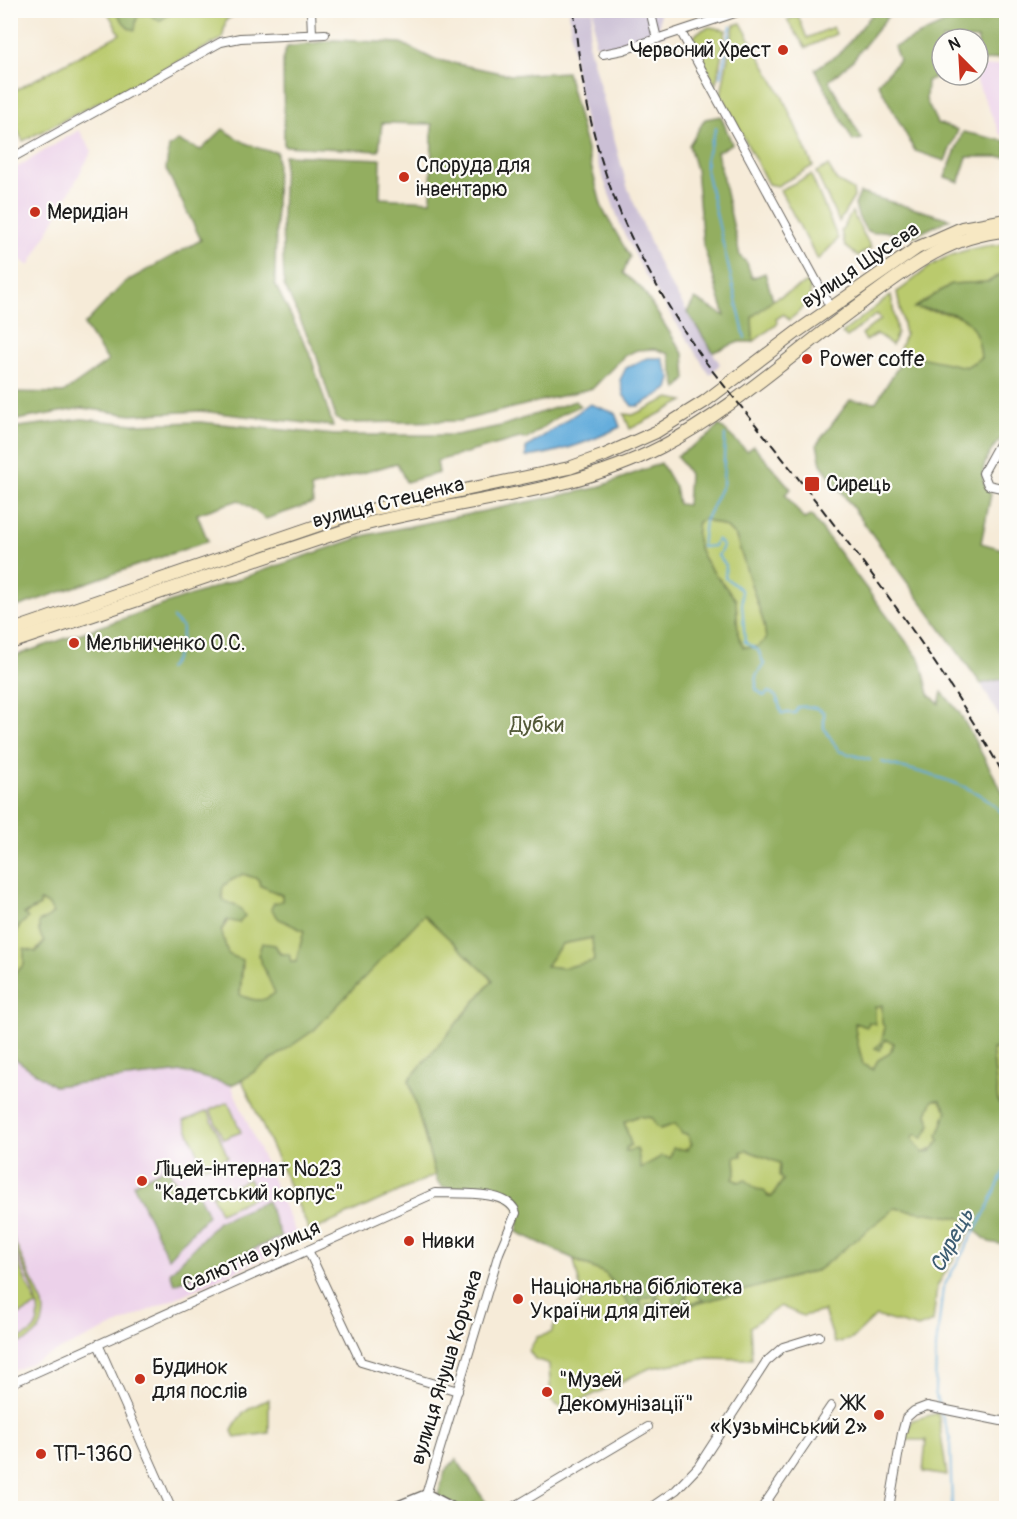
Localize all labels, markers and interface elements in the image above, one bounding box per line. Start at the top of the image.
north arrow [930,27,990,87]
text: N [945,33,963,56]
place label: Червоний Хрест [630,37,771,64]
marker: Червоний Хрест [776,43,790,57]
place label: Споруда для інвентарю [416,152,530,203]
marker: Споруда для інвентарю [397,170,411,184]
place label: Меридіан [47,199,128,226]
marker: Меридіан [28,205,42,219]
street label: вулиця Щусєва [796,216,925,315]
place label: Power coffe [819,346,925,373]
marker: Power coffe [800,352,814,366]
street label: вулиця Стеценка [309,471,467,534]
place label: Сирець [826,471,891,498]
marker: Сирець [803,475,821,493]
place label: Мельниченко О.С. [86,630,246,657]
marker: Мельниченко О.С. [67,636,81,650]
park label: Дубки [509,712,564,739]
place label: Ліцей-інтернат №23 "Кадетський корпус" [153,1156,344,1207]
marker: Ліцей-інтернат №23 "Кадетський корпус" [135,1174,149,1188]
water label: Сирець [923,1203,981,1277]
street label: Салютна вулиця [178,1214,324,1299]
place label: Нивки [421,1228,474,1255]
marker: Нивки [402,1234,416,1248]
street label: вулиця Януша Корчака [404,1266,489,1468]
place label: Національна бібліотека України для дітей [530,1274,742,1325]
marker: Національна бібліотека України для дітей [511,1292,525,1306]
place label: Будинок для послів [152,1354,248,1405]
place label: "Музей Декомунізації" [558,1367,694,1418]
marker: Будинок для послів [133,1372,147,1386]
marker: "Музей Декомунізації" [540,1385,554,1399]
place label: ЖК «Кузьмінський 2» [710,1390,867,1441]
marker: ЖК «Кузьмінський 2» [872,1408,886,1422]
place label: ТП-1360 [53,1441,133,1468]
marker: ТП-1360 [34,1447,48,1461]

